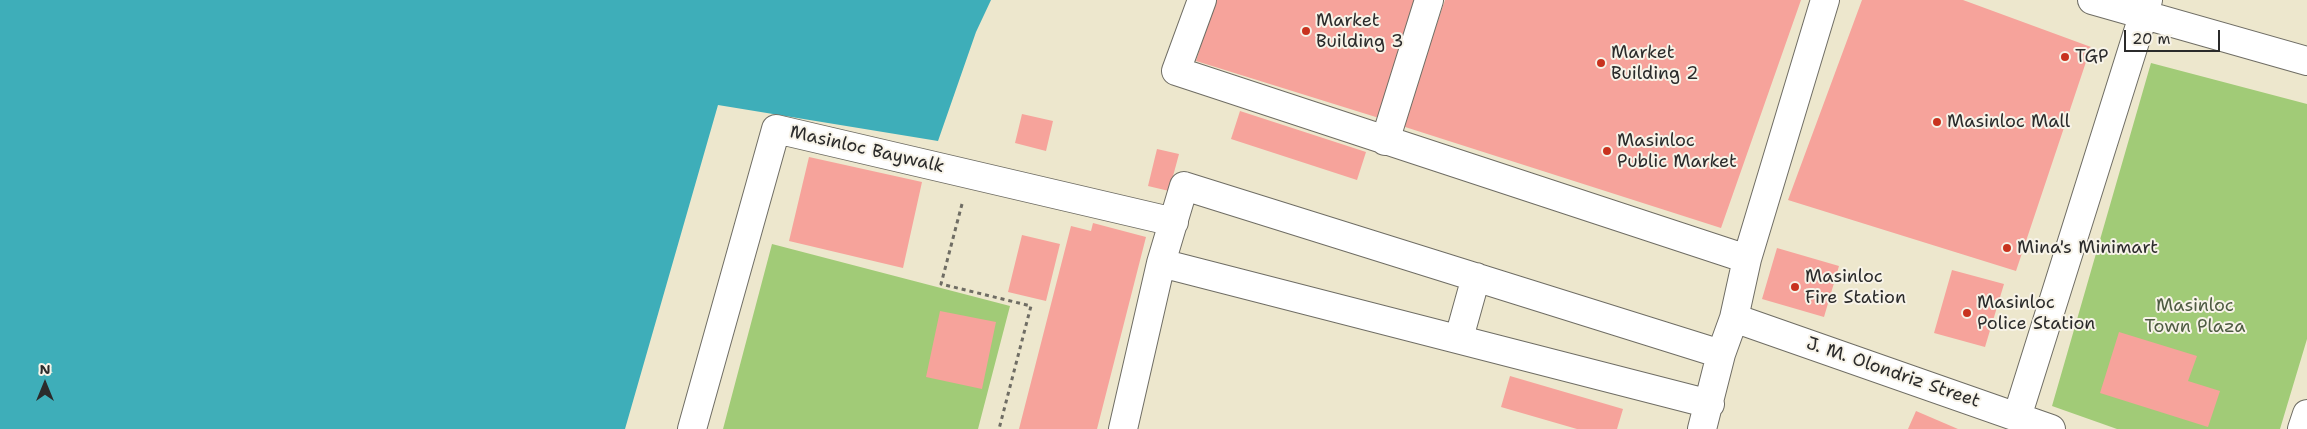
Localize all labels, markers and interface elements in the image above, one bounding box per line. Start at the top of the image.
place label: Market Building 3 [1316,10,1404,52]
scale bar [2127,20,2223,52]
marker: Market Building 3 [1300,25,1312,37]
text: 20 m [2132,29,2171,49]
place label: Market Building 2 [1611,42,1699,84]
place label: TGP [2075,46,2109,68]
marker: TGP [2059,51,2071,63]
marker: Market Building 2 [1595,57,1607,69]
place label: Masinloc Mall [1947,111,2070,133]
marker: Masinloc Mall [1931,116,1943,128]
street label: Masinloc Baywalk [788,122,946,178]
place label: Masinloc Public Market [1617,130,1737,172]
marker: Masinloc Public Market [1601,145,1613,157]
place label: Mina's Minimart [2017,237,2158,259]
marker: Mina's Minimart [2001,242,2013,254]
place label: Masinloc Fire Station [1805,266,1906,308]
marker: Masinloc Fire Station [1789,281,1801,293]
place label: Masinloc Police Station [1977,292,2095,334]
park label: Masinloc Town Plaza [2145,295,2245,338]
marker: Masinloc Police Station [1961,307,1973,319]
street label: J. M. Olondriz Street [1803,333,1983,413]
north arrow [20,359,70,409]
text: N [39,360,51,378]

